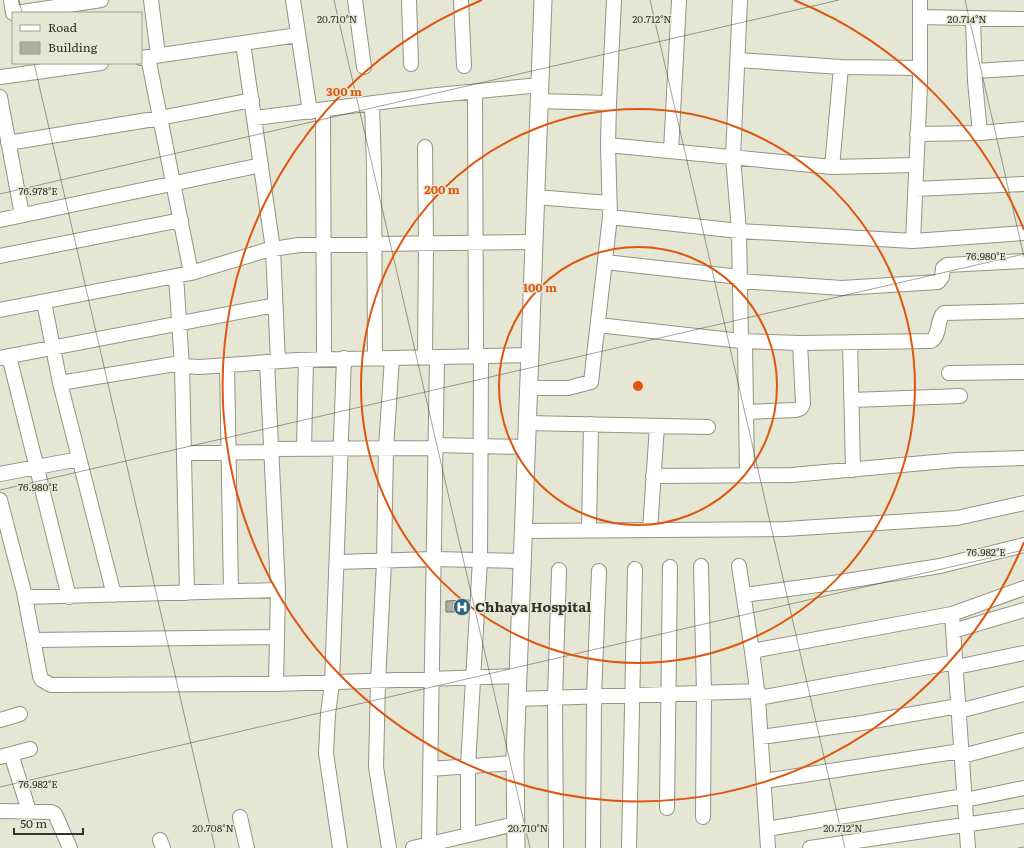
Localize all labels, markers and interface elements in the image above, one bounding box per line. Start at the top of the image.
text: 20.710°N [317,11,357,26]
text: 20.712°N [632,11,672,26]
text: 20.714°N [947,11,987,26]
legend [12,12,142,64]
text: Road [48,18,78,36]
text: Building [48,38,98,56]
text: 300 m [326,82,362,100]
text: 200 m [424,180,460,198]
text: 76.978°E [18,183,58,198]
text: 76.980°E [966,248,1006,263]
text: 100 m [523,278,557,296]
centre of rings [631,379,645,393]
text: 76.980°E [18,479,58,494]
text: 76.982°E [966,544,1006,559]
place label: Chhaya Hospital [475,596,591,616]
hospital icon: Chhaya Hospital [452,597,472,617]
text: 76.982°E [18,776,58,791]
scale bar [14,810,83,836]
text: 50 m [20,814,47,832]
text: 20.708°N [192,820,234,835]
text: 20.710°N [508,820,548,835]
text: 20.712°N [823,820,863,835]

